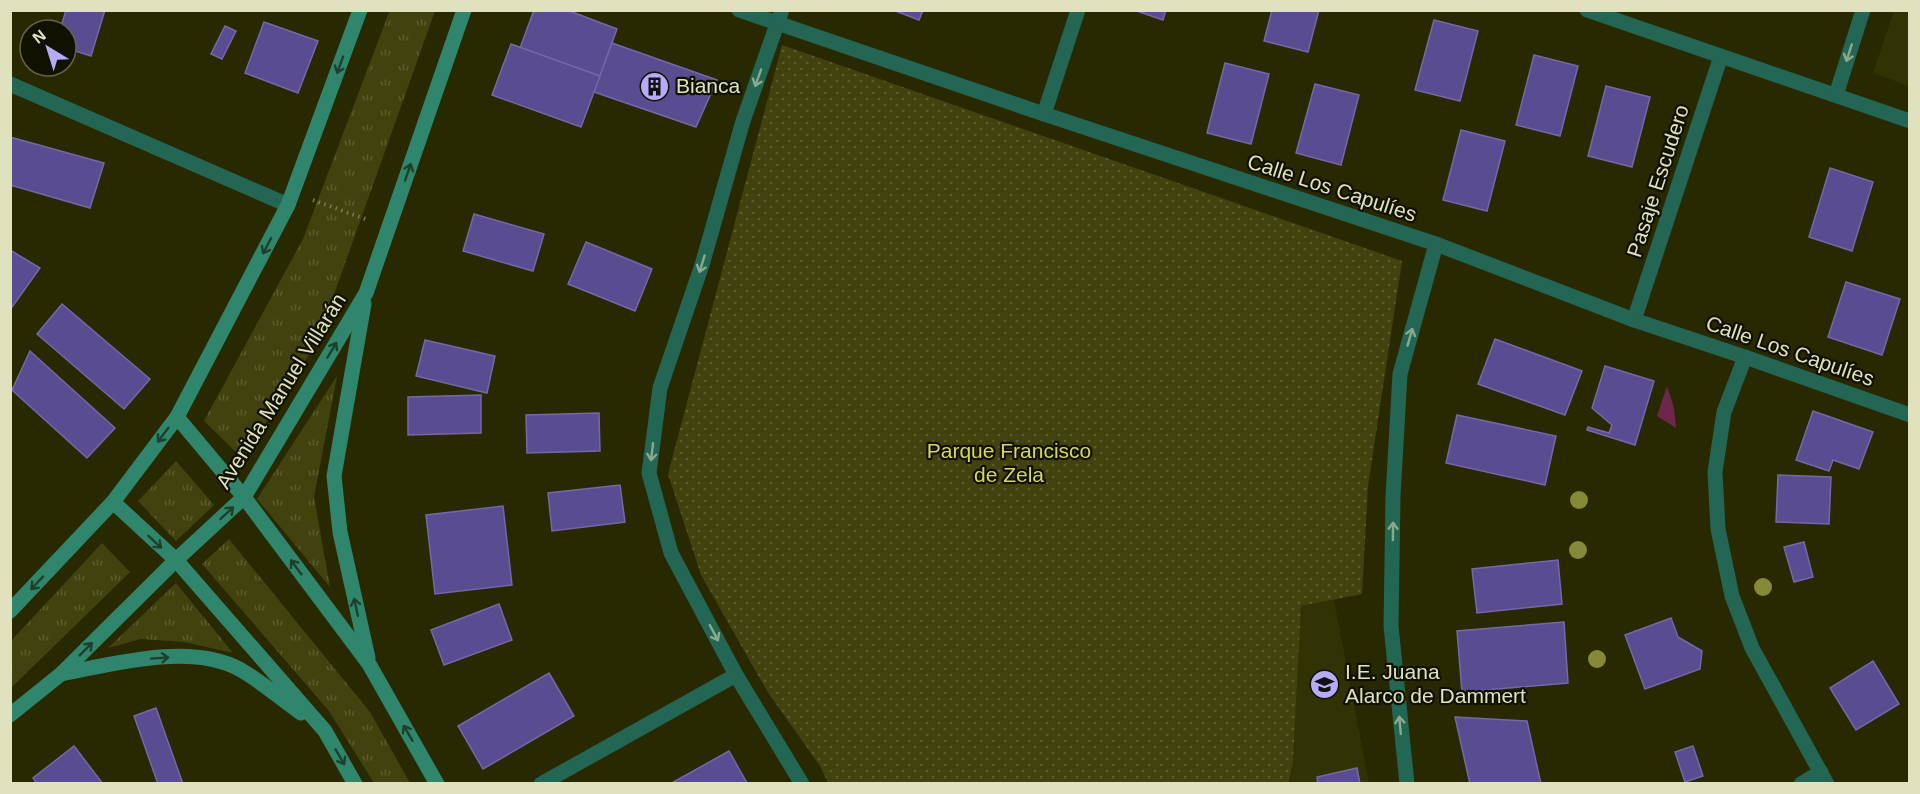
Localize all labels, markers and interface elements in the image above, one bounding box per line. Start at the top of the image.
north arrow [18,18,78,78]
text: N [29,26,49,47]
one-way arrow [1843,43,1854,62]
one-way arrow [333,56,344,74]
one-way arrow [752,68,763,86]
building icon: Bianca [639,70,671,102]
place label: Bianca [676,74,741,97]
street label: Pasaje Escudero [1622,102,1693,260]
street label: Calle Los Capulíes [1245,149,1420,226]
one-way arrow [404,163,415,182]
one-way arrow [261,237,273,254]
one-way arrow [696,254,707,273]
street label: Avenida Manuel Villarán [211,289,350,493]
street label: Calle Los Capulíes [1703,311,1877,390]
one-way arrow [1405,328,1416,347]
one-way arrow [327,342,339,359]
one-way arrow [157,427,170,443]
park label: Parque Francisco de Zela [927,439,1091,486]
one-way arrow [646,441,657,461]
one-way arrow [219,506,234,520]
one-way arrow [1387,521,1399,541]
one-way arrow [148,535,163,549]
one-way arrow [290,559,303,575]
one-way arrow [30,575,44,590]
one-way arrow [350,598,362,617]
one-way arrow [708,624,720,641]
one-way arrow [79,641,94,656]
one-way arrow [149,652,169,663]
place label: I.E. Juana Alarco de Dammert [1345,660,1526,707]
school or university icon: I.E. Juana Alarco de Dammert [1308,668,1340,700]
one-way arrow [1395,716,1406,736]
one-way arrow [402,725,414,742]
one-way arrow [335,749,347,766]

